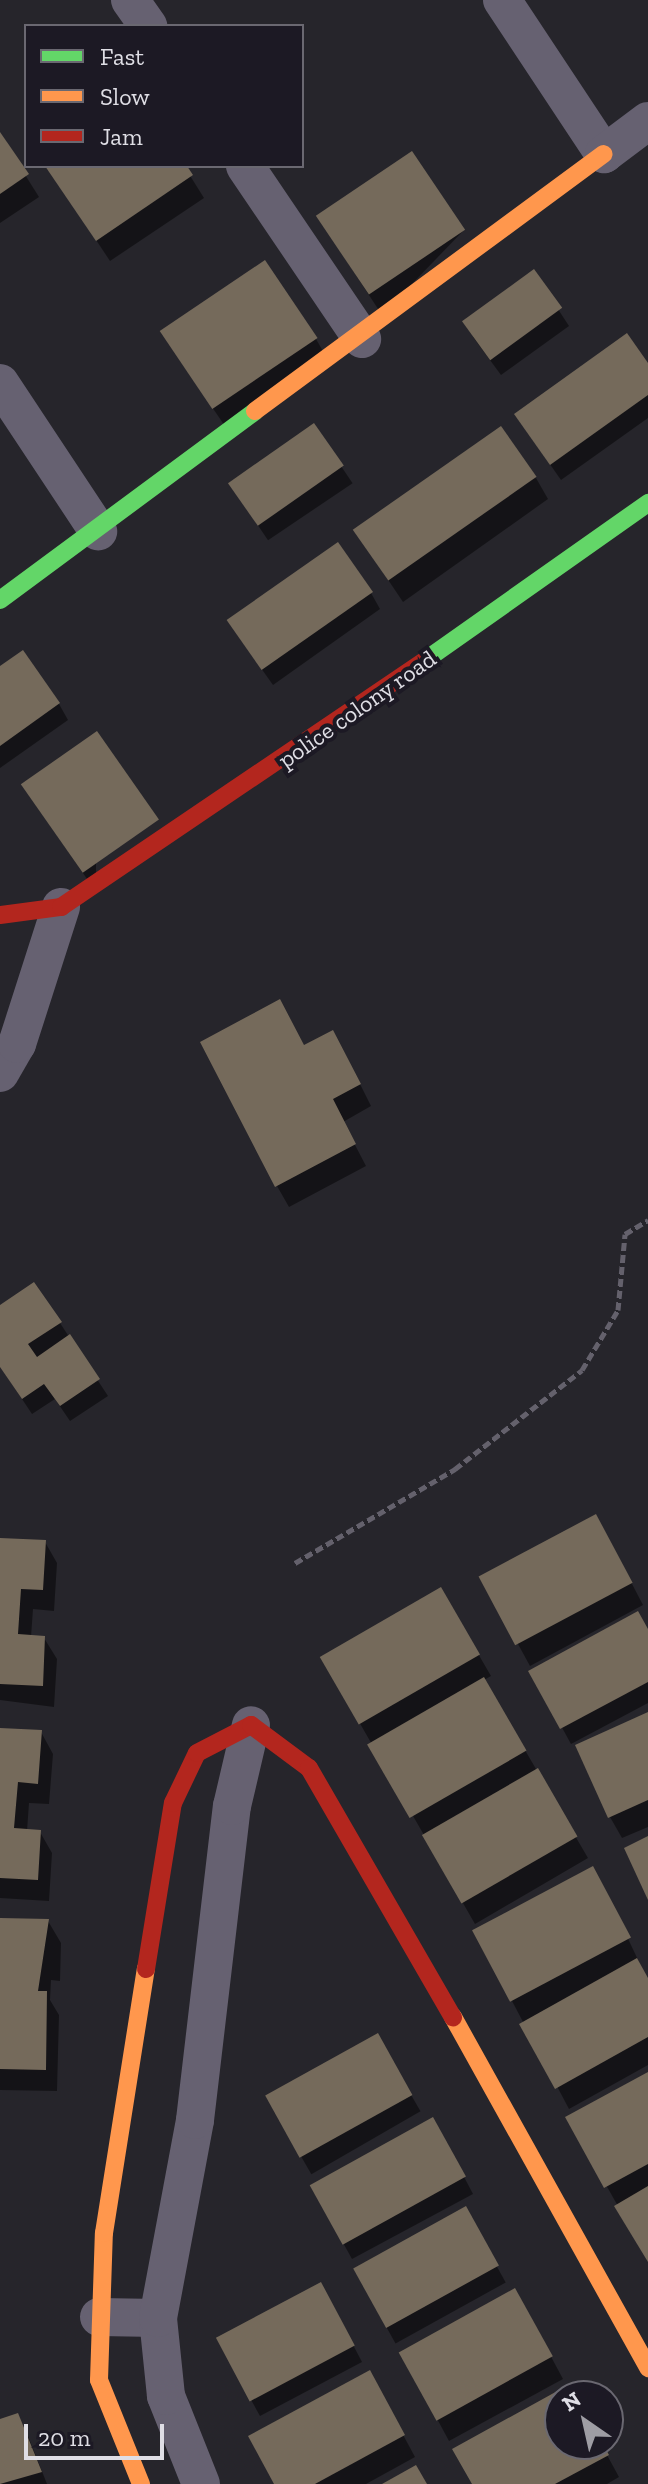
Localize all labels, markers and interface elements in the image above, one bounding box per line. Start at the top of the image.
legend [24,24,304,168]
text: Fast [100,42,144,71]
text: Slow [100,82,150,111]
text: Jam [100,122,143,151]
street label: police colony road [272,644,442,774]
north arrow [544,2380,624,2460]
text: N [557,2385,586,2417]
scale bar [28,2408,168,2458]
text: 20 m [38,2423,90,2452]

